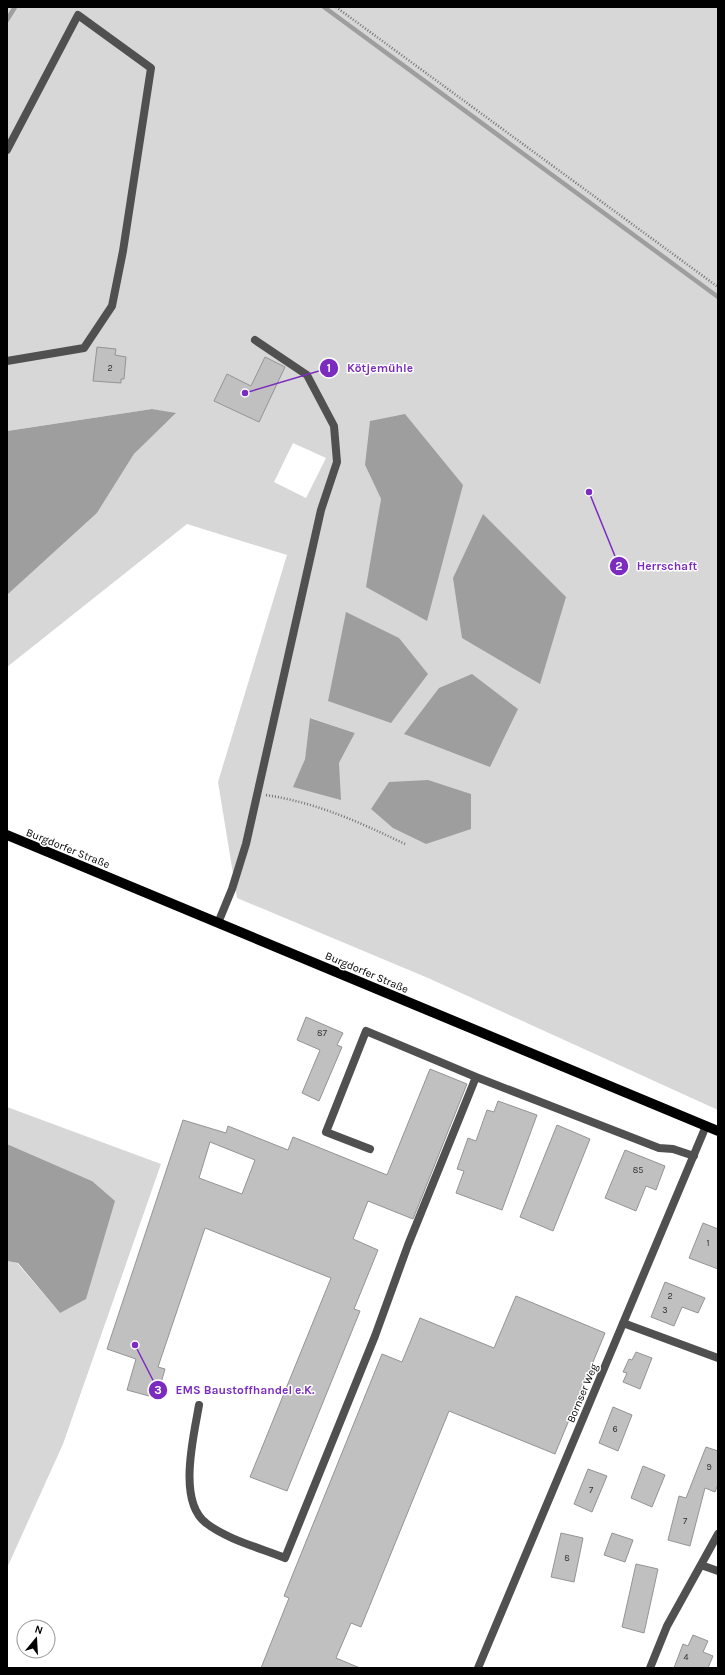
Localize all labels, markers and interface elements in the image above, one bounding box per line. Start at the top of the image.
callout: Kötjemühle [319,356,421,380]
text: 1 [327,361,331,375]
text: Kötjemühle [347,361,413,375]
house number: 2 [107,363,113,373]
callout: Herrschaft [609,554,705,578]
text: 2 [615,559,623,573]
text: Herrschaft [637,559,698,573]
street label: Burgdorfer Straße [24,826,112,871]
street label: Burgdorfer Straße [323,949,411,996]
house number: 87 [317,1028,328,1038]
house number: 85 [633,1165,643,1175]
house number: 1 [707,1238,710,1248]
house number: 2 [667,1291,673,1301]
house number: 3 [662,1305,668,1315]
street label: Bornser Weg [564,1361,601,1425]
callout: EMS Baustoffhandel e.K. [148,1378,323,1402]
text: 3 [154,1383,162,1397]
text: EMS Baustoffhandel e.K. [176,1383,315,1397]
house number: 6 [612,1424,618,1434]
house number: 9 [706,1462,712,1472]
house number: 7 [589,1485,594,1495]
house number: 7 [683,1516,688,1526]
house number: 8 [564,1553,570,1563]
north arrow [16,1619,56,1659]
text: N [33,1623,45,1637]
house number: 4 [683,1652,689,1662]

